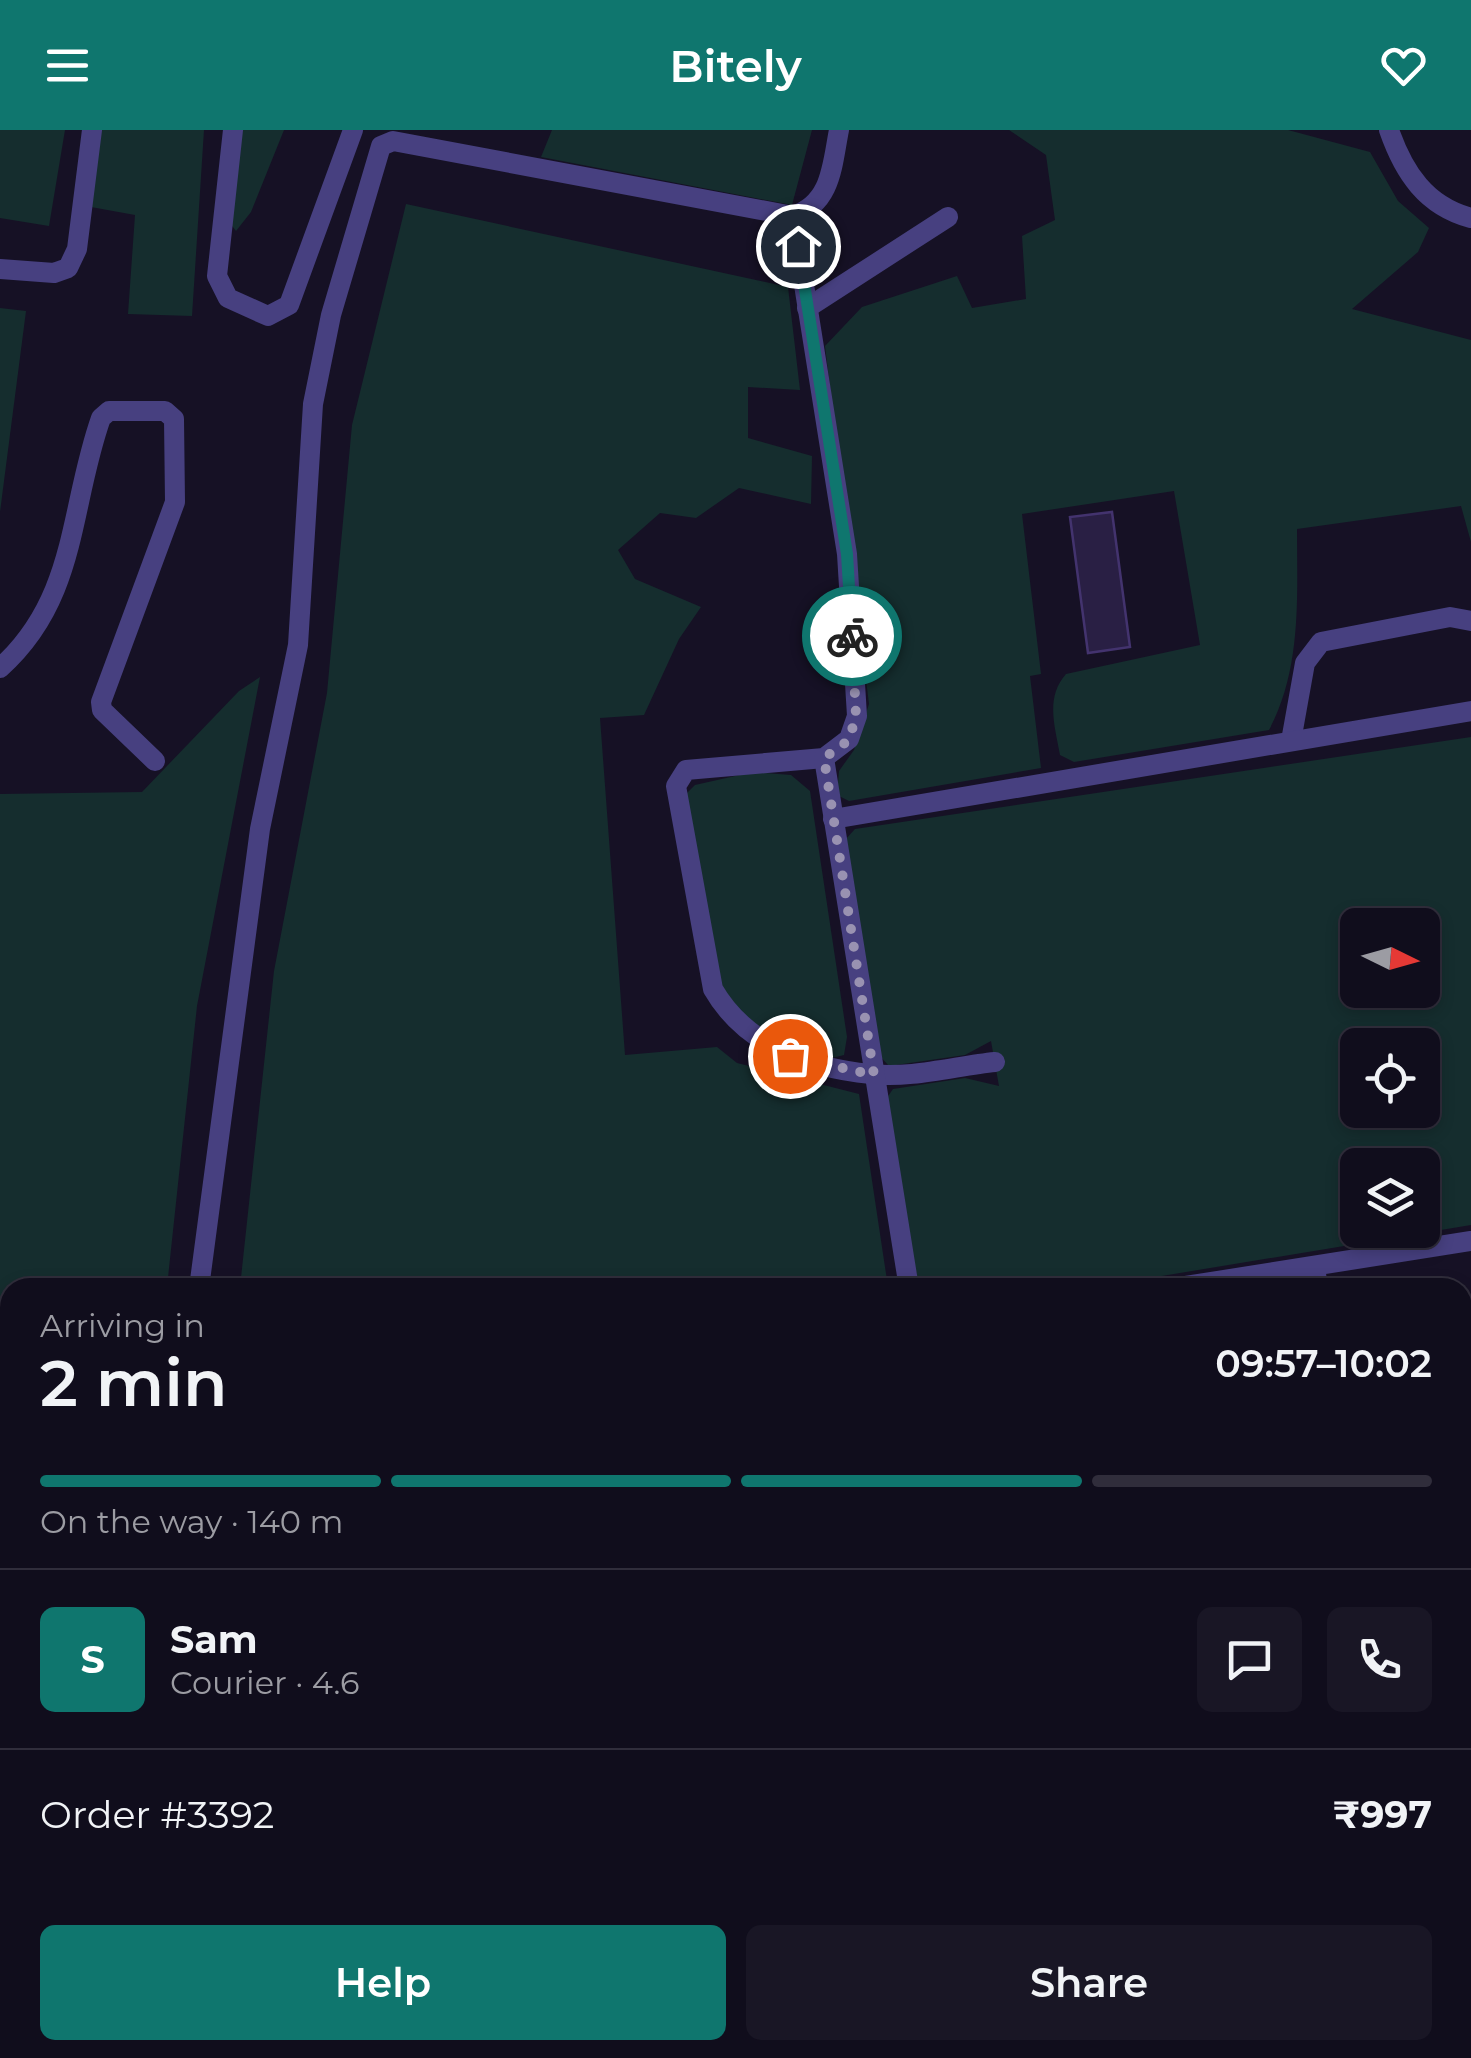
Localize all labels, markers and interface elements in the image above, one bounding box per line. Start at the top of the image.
icon: menu [40,38,95,93]
text: Bitely [669,38,802,93]
icon: heart [1376,38,1431,93]
pin [756,204,841,289]
icon: home [771,219,826,274]
courier [802,586,902,686]
icon: bike [825,609,880,664]
north arrow [1340,908,1440,1008]
map controls [1340,908,1440,1248]
pin [748,1014,833,1099]
button: locate [1340,1028,1440,1128]
icon: bag [763,1029,818,1084]
button: layers [1340,1148,1440,1248]
text: Arriving in [40,1306,205,1345]
text: 09:57–10:02 [1215,1340,1432,1387]
text: 2 min [40,1343,228,1422]
text: On the way · 140 m [40,1502,343,1541]
button: chat [1197,1607,1302,1712]
button: phone [1327,1607,1432,1712]
text: Sam [170,1616,258,1663]
text: S [80,1636,105,1683]
text: Courier · 4.6 [170,1663,359,1702]
text: Order #3392 [40,1791,274,1838]
text: ₹997 [1333,1791,1432,1838]
button: Help [40,1925,726,2040]
button: Share [746,1925,1432,2040]

